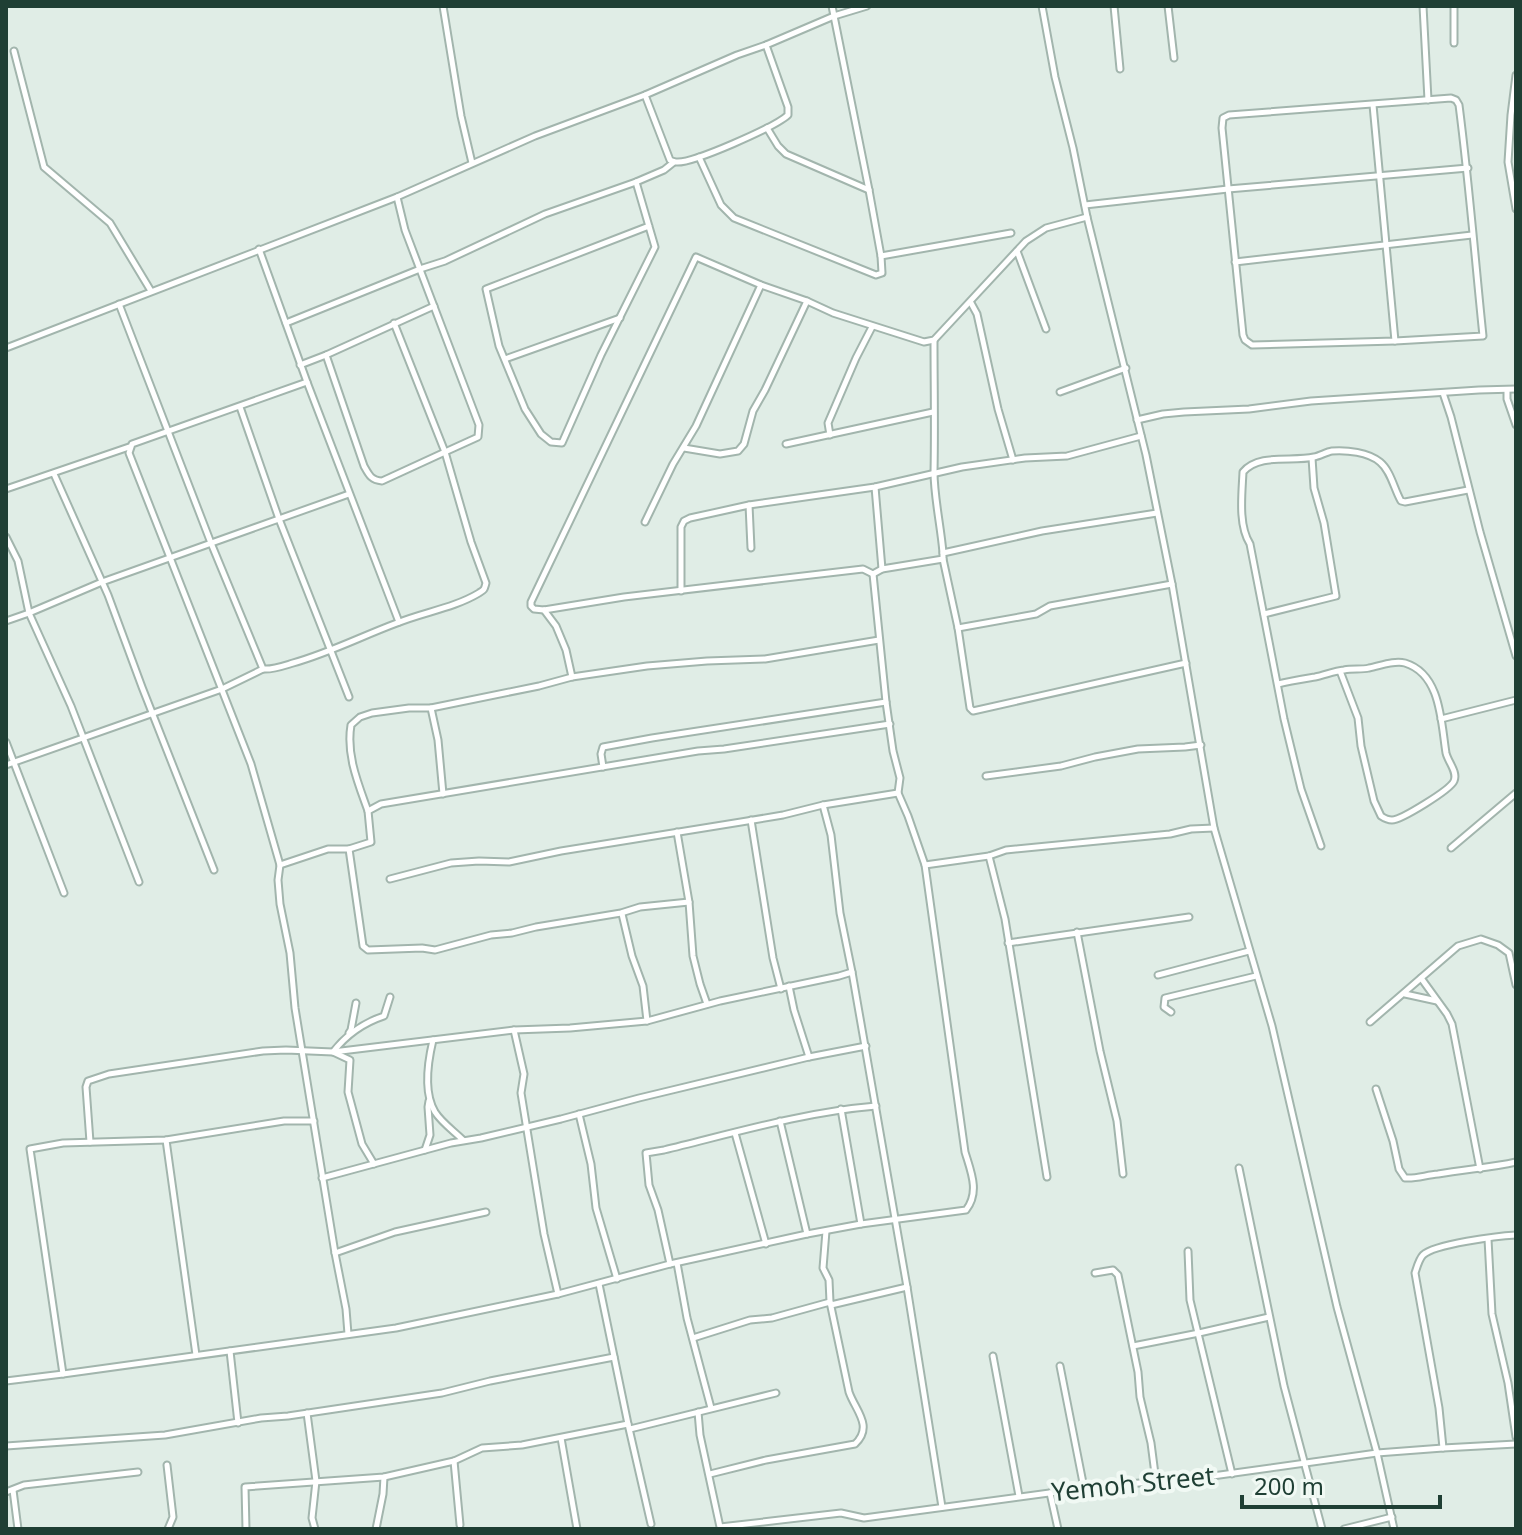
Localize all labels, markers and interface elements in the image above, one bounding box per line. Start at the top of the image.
street label: Yemoh Street [1050,1457,1216,1509]
scale bar [1242,1459,1440,1509]
text: 200 m [1254,1469,1324,1502]

